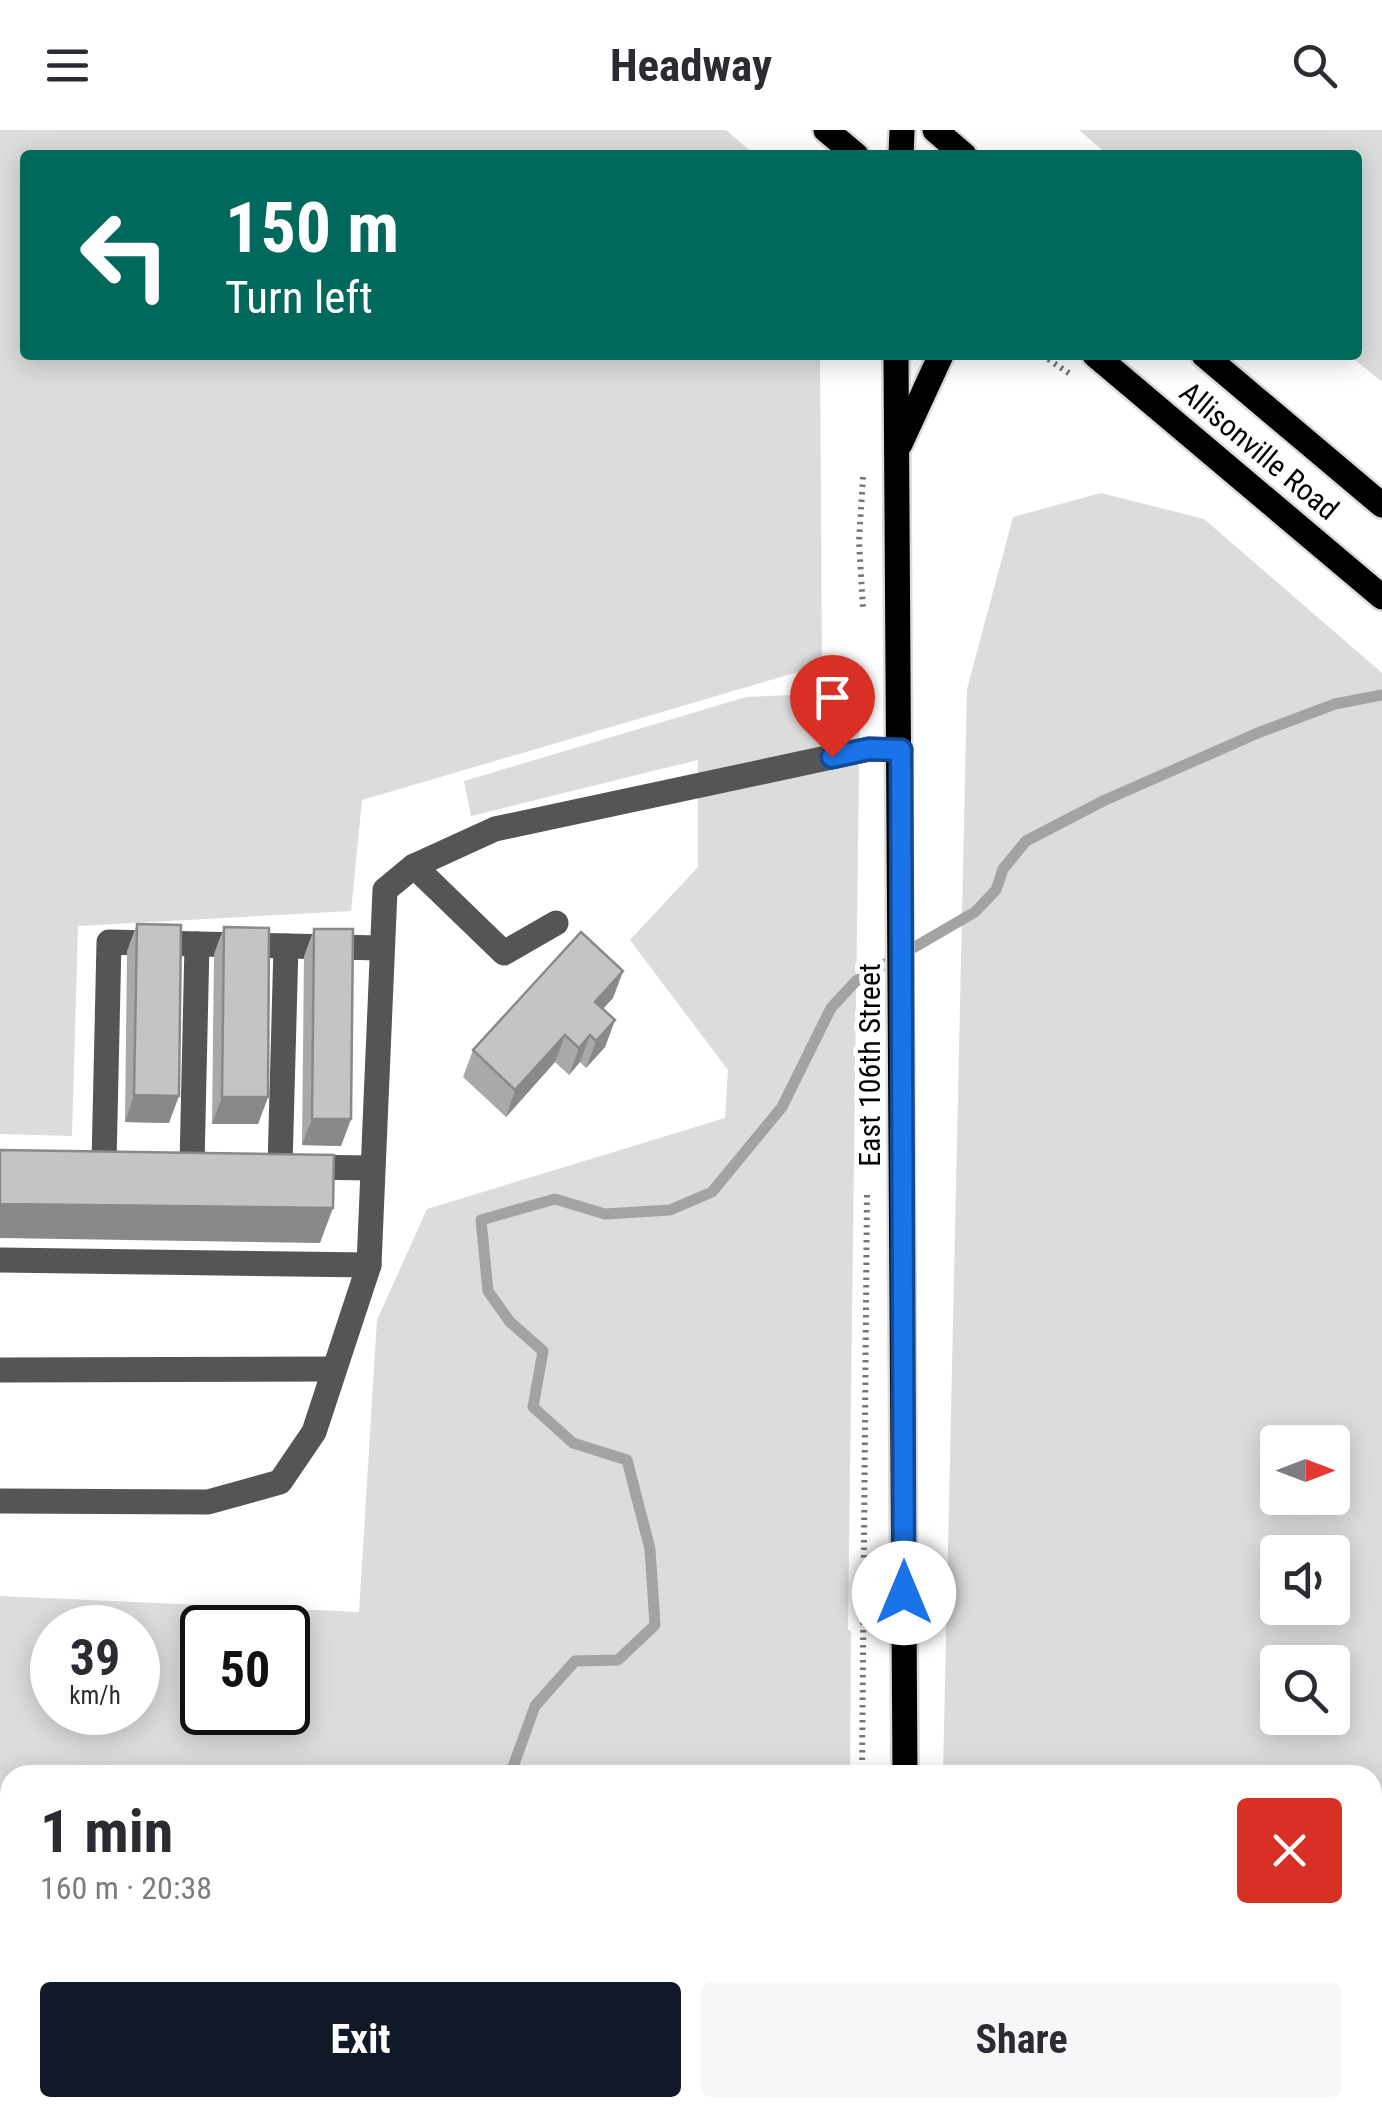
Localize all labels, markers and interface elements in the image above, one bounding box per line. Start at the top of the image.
icon: menu [40,38,95,93]
icon: search [1287,38,1342,93]
text: Headway [610,39,772,92]
text: 150 m [225,187,399,269]
icon: left [60,190,190,320]
text: Turn left [225,271,373,324]
street label: Allisonville Road [1173,374,1346,527]
pin [790,655,875,758]
icon: arrive [805,670,860,725]
street label: East 106th Street [852,963,887,1167]
north arrow [1260,1425,1350,1515]
map controls [1260,1425,1350,1735]
button: sound [1260,1535,1350,1625]
position arrow [852,1541,956,1645]
speed limit sign: 50 [180,1605,310,1735]
text: 39 [70,1629,120,1687]
button: search [1260,1645,1350,1735]
text: km/h [69,1681,121,1710]
text: 1 min [40,1796,173,1867]
button: close [1237,1798,1342,1903]
text: 160 m · 20:38 [40,1869,212,1907]
button: Exit [40,1982,681,2097]
button: Share [701,1982,1342,2097]

